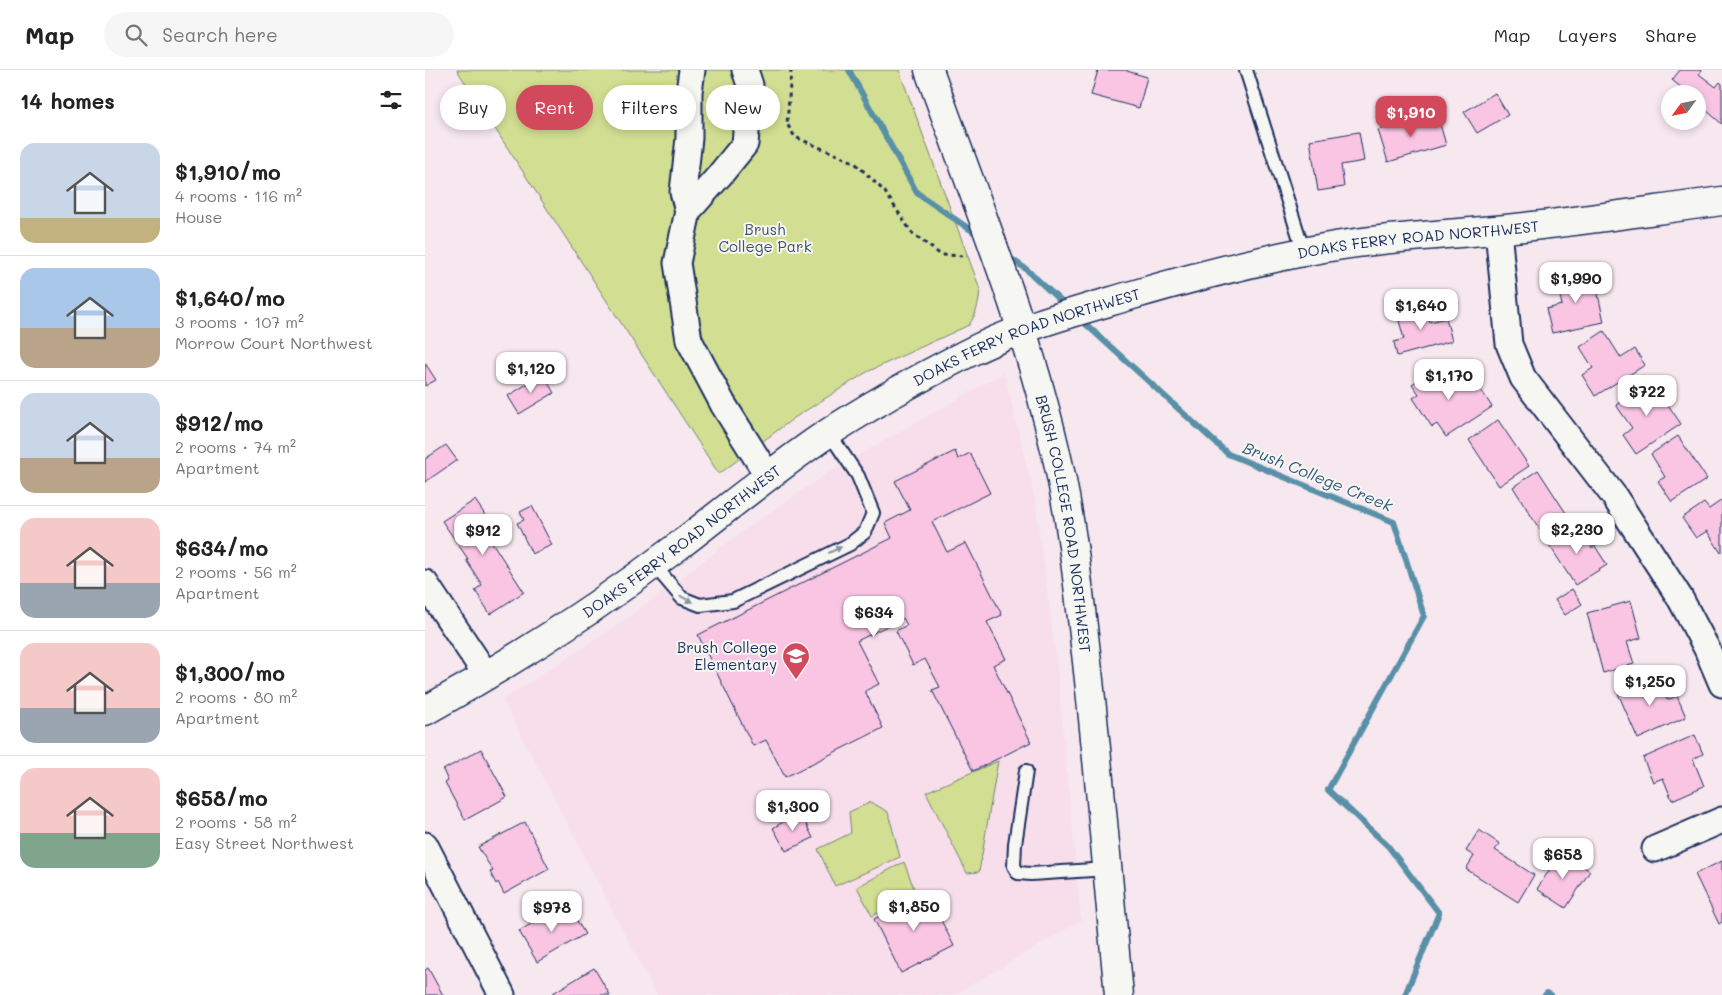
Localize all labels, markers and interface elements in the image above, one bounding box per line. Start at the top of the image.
search box [104,12,454,57]
text: Map [25,19,74,50]
icon: search [122,21,150,49]
text: Search here [162,22,278,47]
text: Map [1494,23,1530,47]
text: Layers [1558,23,1617,47]
text: Share [1645,23,1697,47]
chip: Buy [440,85,506,130]
chip: Rent [516,85,593,130]
chip: Filters [603,85,696,130]
chip: New [706,85,780,130]
north arrow [1661,85,1706,130]
map controls [1661,85,1706,130]
icon: filters [377,86,405,114]
text: 14 homes [20,87,115,114]
pin: $1,910 [1370,96,1452,138]
text: $1,910 [1387,101,1435,122]
text: $1,910/mo [175,158,281,185]
icon: home [60,163,120,223]
text: 4 rooms · 116 m² [175,185,302,206]
text: House [175,206,222,227]
street label: DOAKS FERRY ROAD NORTHWEST [1296,216,1540,263]
park label: Brush College Park [718,219,812,256]
pin: $1,990 [1535,262,1617,304]
text: $1,990 [1550,267,1602,288]
street label: DOAKS FERRY ROAD NORTHWEST [909,283,1142,390]
text: $1,640/mo [175,284,285,311]
icon: home [60,288,120,348]
pin: $1,640 [1380,288,1462,331]
text: $1,640 [1395,294,1447,315]
text: 3 rooms · 107 m² [175,311,304,332]
text: Morrow Court Northwest [175,332,373,353]
pin: $1,120 [490,352,572,394]
text: $1,120 [507,357,555,378]
pin: $1,170 [1408,358,1490,401]
text: $1,170 [1425,364,1473,385]
pin: $722 [1617,374,1677,417]
text: $722 [1629,380,1665,401]
street label: BRUSH COLLEGE ROAD NORTHWEST [1032,393,1096,654]
text: $912/mo [175,409,263,436]
icon: home [60,413,120,473]
text: 2 rooms · 74 m² [175,436,296,457]
water label: Brush College Creek [1240,436,1396,516]
text: Apartment [175,457,260,478]
street label: DOAKS FERRY ROAD NORTHWEST [578,460,785,622]
pin: $2,230 [1536,512,1618,555]
pin: $912 [453,514,513,556]
text: $2,230 [1551,518,1603,539]
text: $912 [465,519,501,540]
text: $634/mo [175,534,268,561]
icon: home [60,538,120,598]
one-way arrow [828,546,842,554]
text: 2 rooms · 56 m² [175,561,297,582]
text: Apartment [175,582,260,603]
one-way arrow [679,595,694,603]
pin: $634 [844,596,904,638]
text: $634 [854,601,894,622]
place label: Brush College Elementary [677,637,777,674]
school or university icon: Brush College Elementary [781,641,811,680]
text: $1,300/mo [175,659,285,686]
icon: home [60,663,120,723]
pin: $1,250 [1609,664,1691,707]
text: $1,250 [1625,670,1675,691]
text: 2 rooms · 80 m² [175,686,297,707]
text: Apartment [175,707,260,728]
text: $658/mo [175,784,268,811]
icon: home [60,788,120,848]
pin: $1,300 [752,790,834,832]
text: $1,300 [767,795,819,816]
text: 2 rooms · 58 m² [175,811,297,832]
text: Easy Street Northwest [175,832,354,853]
pin: $658 [1533,838,1593,880]
text: $658 [1544,843,1582,864]
pin: $978 [522,890,582,933]
pin: $1,850 [873,890,955,932]
text: $1,850 [888,895,940,916]
text: $978 [533,896,571,917]

